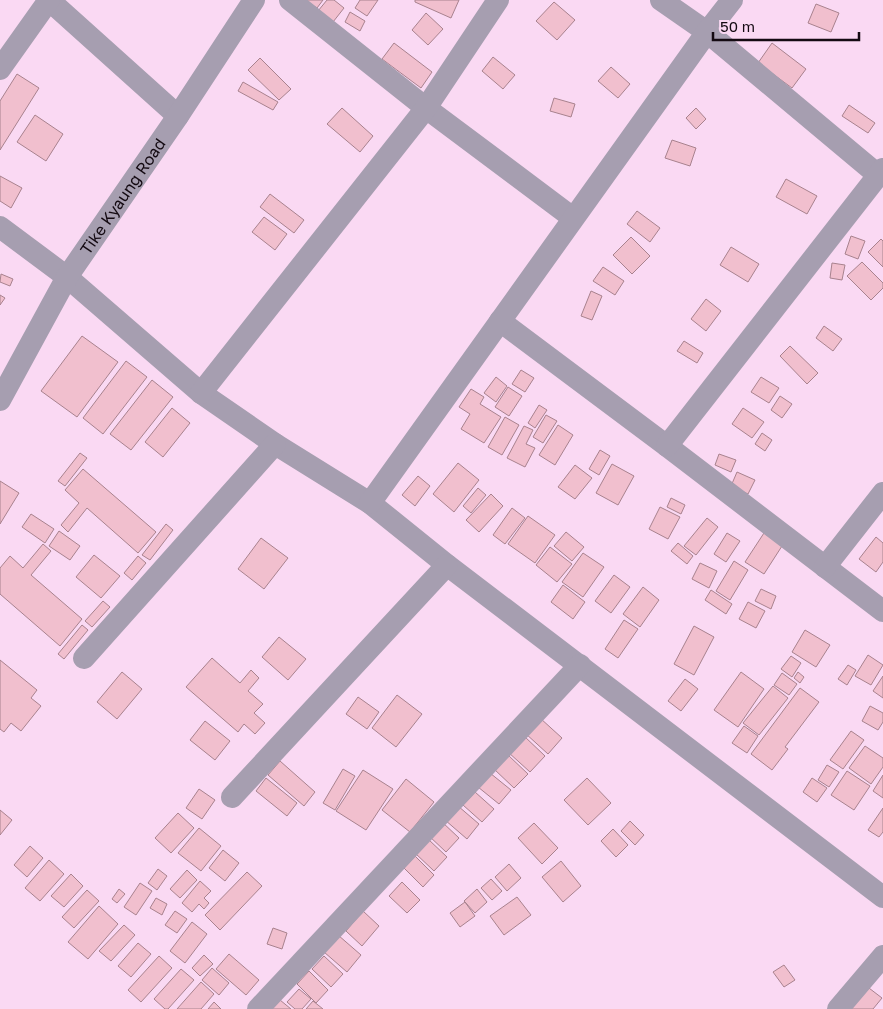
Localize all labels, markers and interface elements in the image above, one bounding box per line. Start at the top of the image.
scale bar [713,10,859,42]
text: 50 m [720,17,755,35]
street label: Tike Kyaung Road [76,134,170,258]

